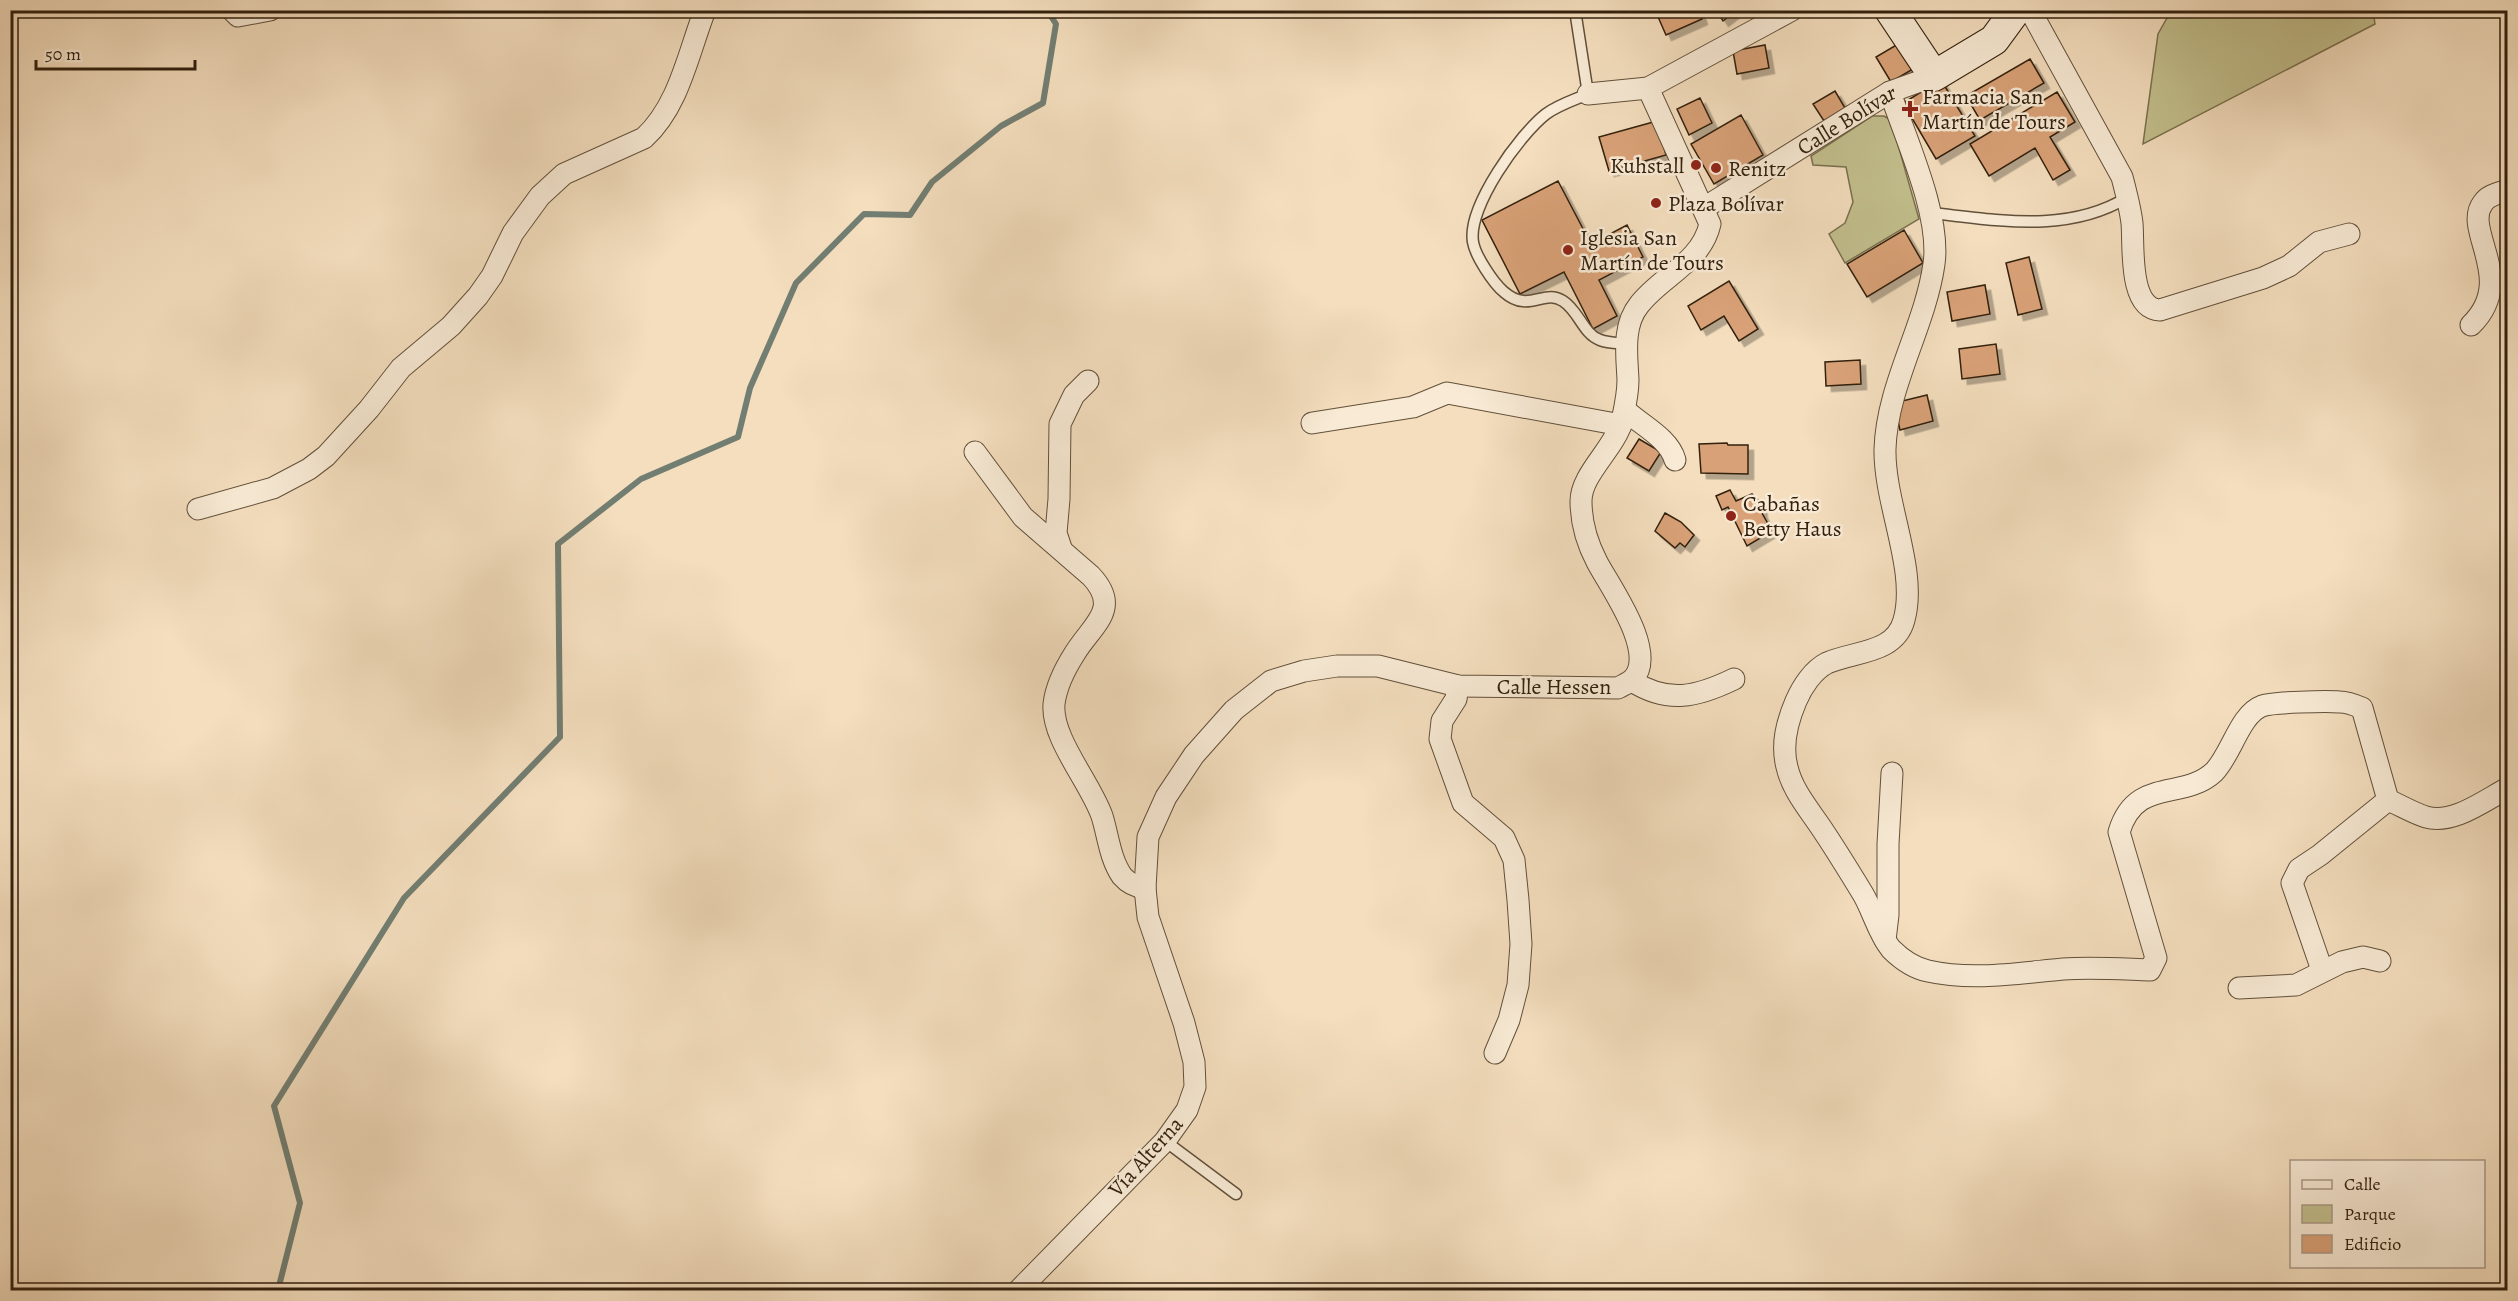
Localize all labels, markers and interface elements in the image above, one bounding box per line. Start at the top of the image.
scale bar [36,33,195,71]
text: 50 m [45,42,81,66]
street label: Calle Bolívar [1791,77,1900,162]
place label: Farmacia San Martín de Tours [1922,82,2066,137]
marker: Farmacia San Martín de Tours [1903,102,1917,116]
place label: Kuhstall [1610,151,1684,181]
place label: Renitz [1728,154,1786,184]
marker: Kuhstall [1689,158,1703,172]
marker: Renitz [1709,161,1723,175]
place label: Plaza Bolívar [1668,189,1784,219]
marker: Plaza Bolívar [1649,196,1663,210]
place label: Iglesia San Martín de Tours [1580,223,1724,278]
marker: Iglesia San Martín de Tours [1561,243,1575,257]
place label: Cabañas Betty Haus [1743,489,1842,544]
marker: Cabañas Betty Haus [1724,509,1738,523]
street label: Calle Hessen [1497,672,1611,702]
street label: Vía Alterna [1101,1109,1191,1204]
legend [2290,1160,2485,1268]
text: Calle [2344,1172,2381,1196]
text: Parque [2344,1202,2396,1226]
text: Edificio [2344,1232,2401,1256]

